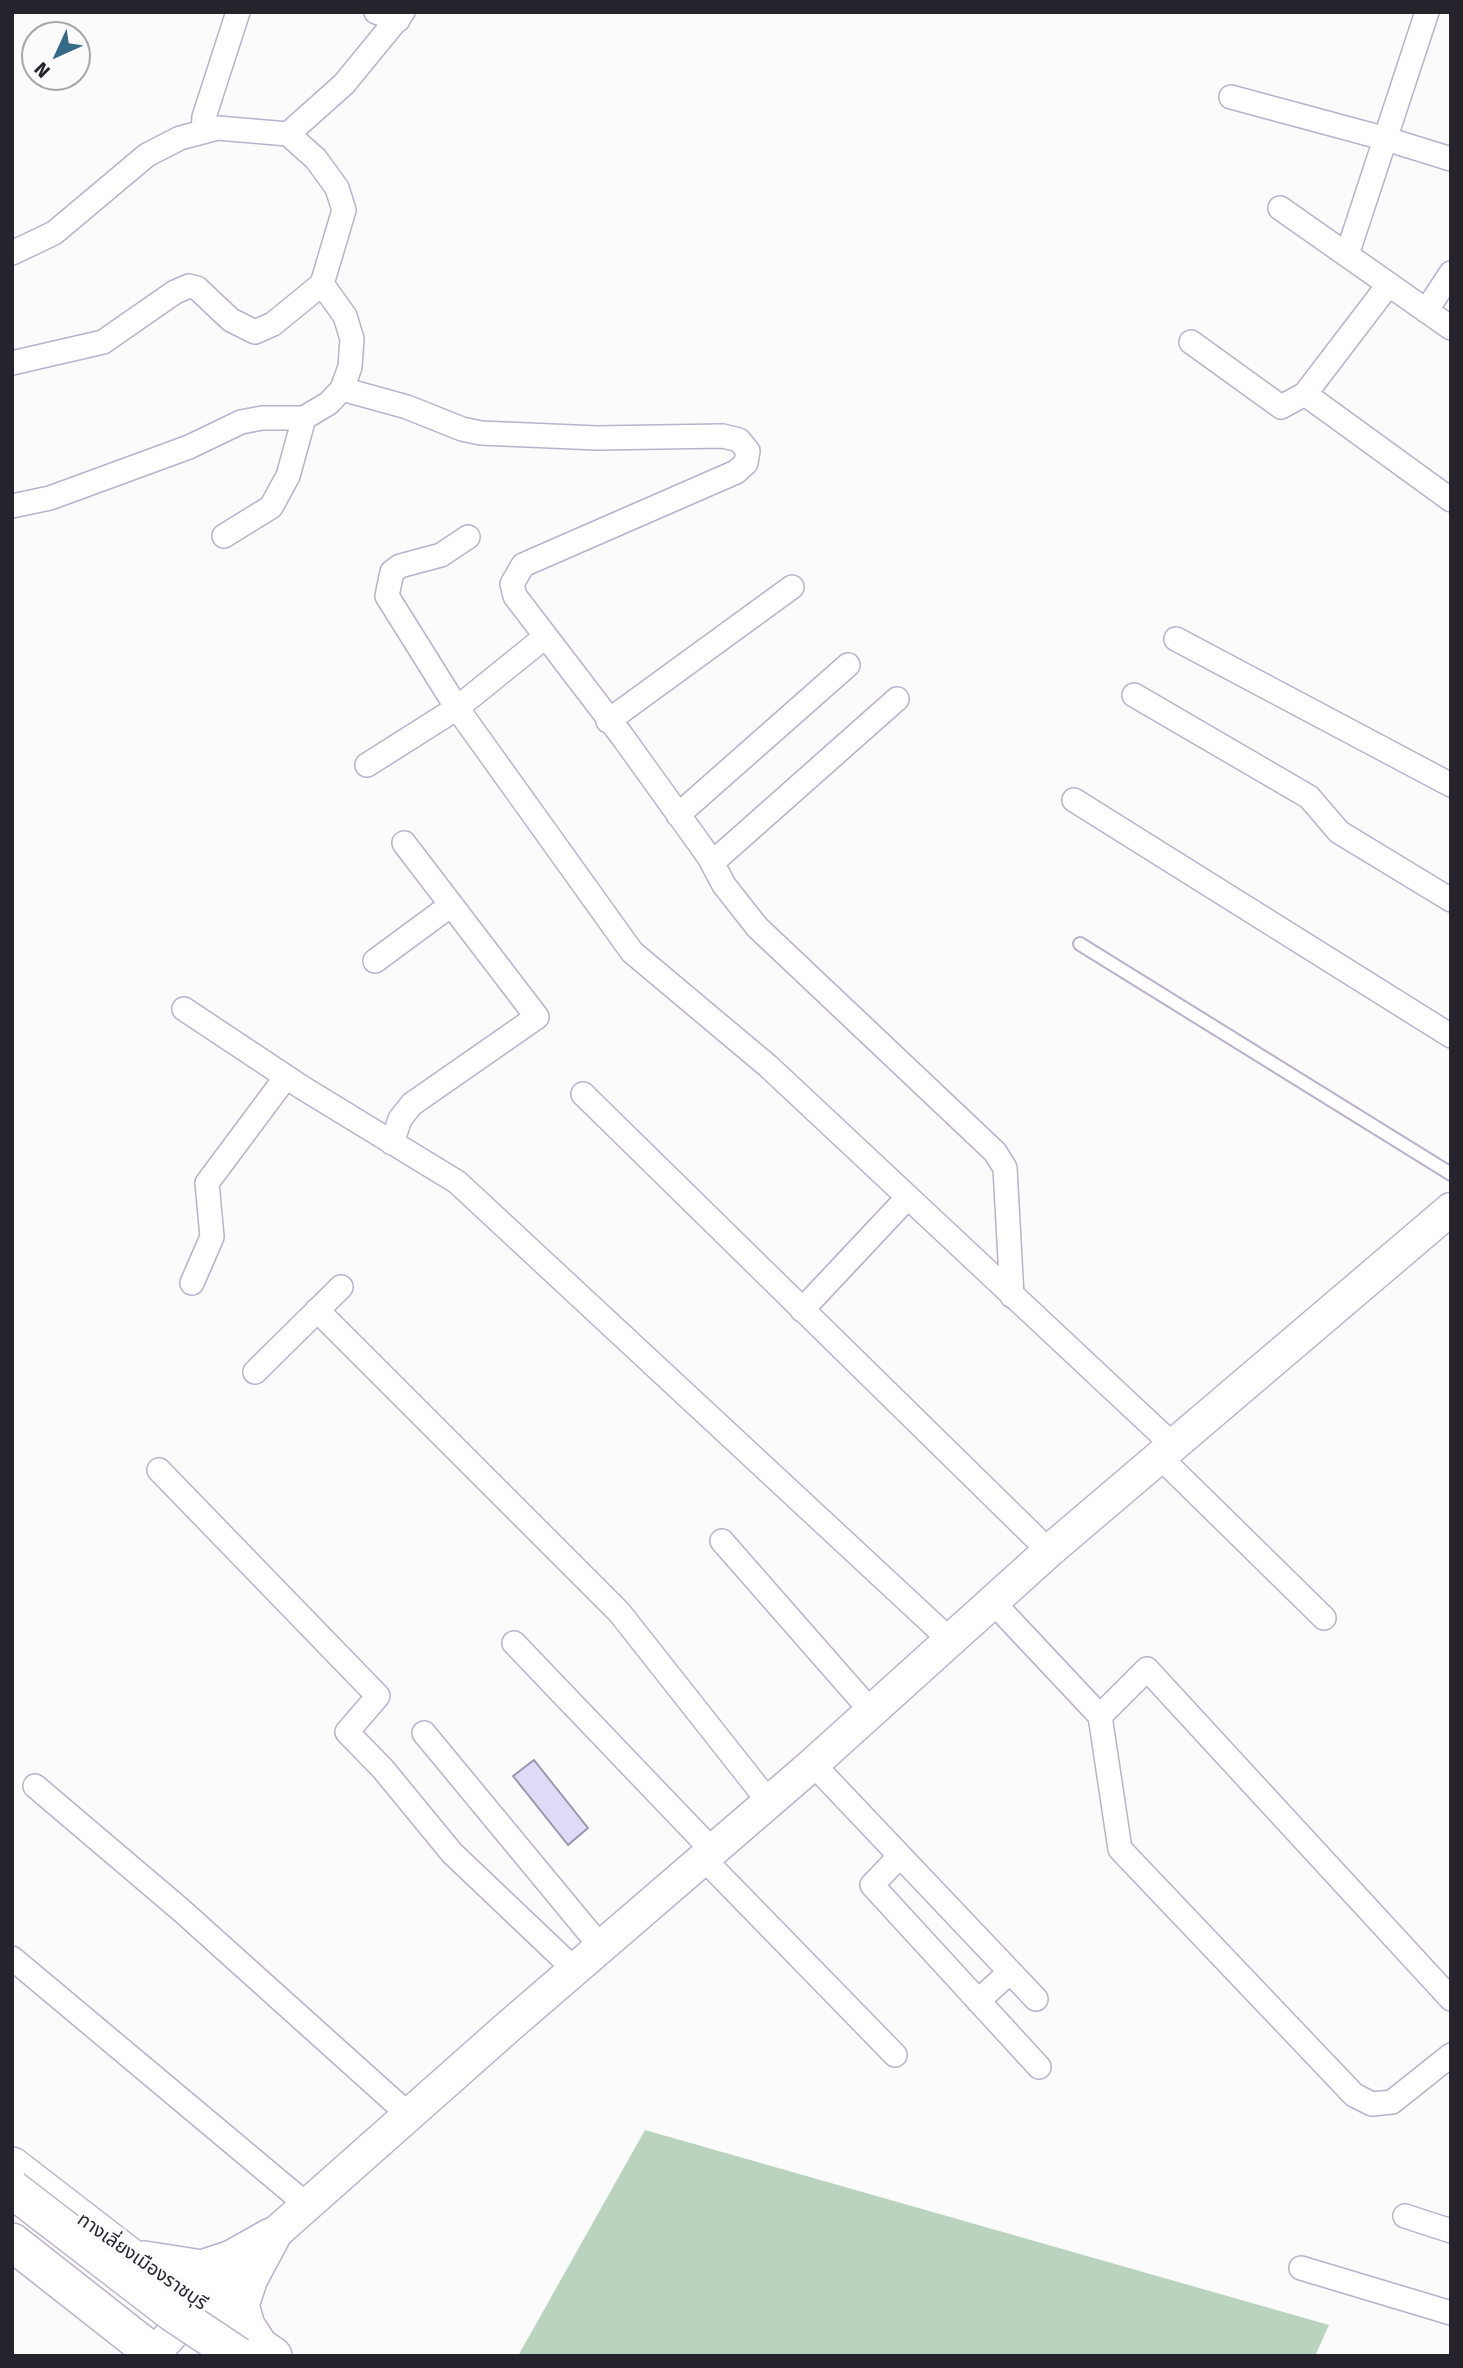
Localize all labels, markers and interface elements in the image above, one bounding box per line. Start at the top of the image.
north arrow [21,21,91,91]
text: N [30,57,55,82]
street label: ทางเลี่ยงเมืองราชบุรี [72,2209,212,2315]

